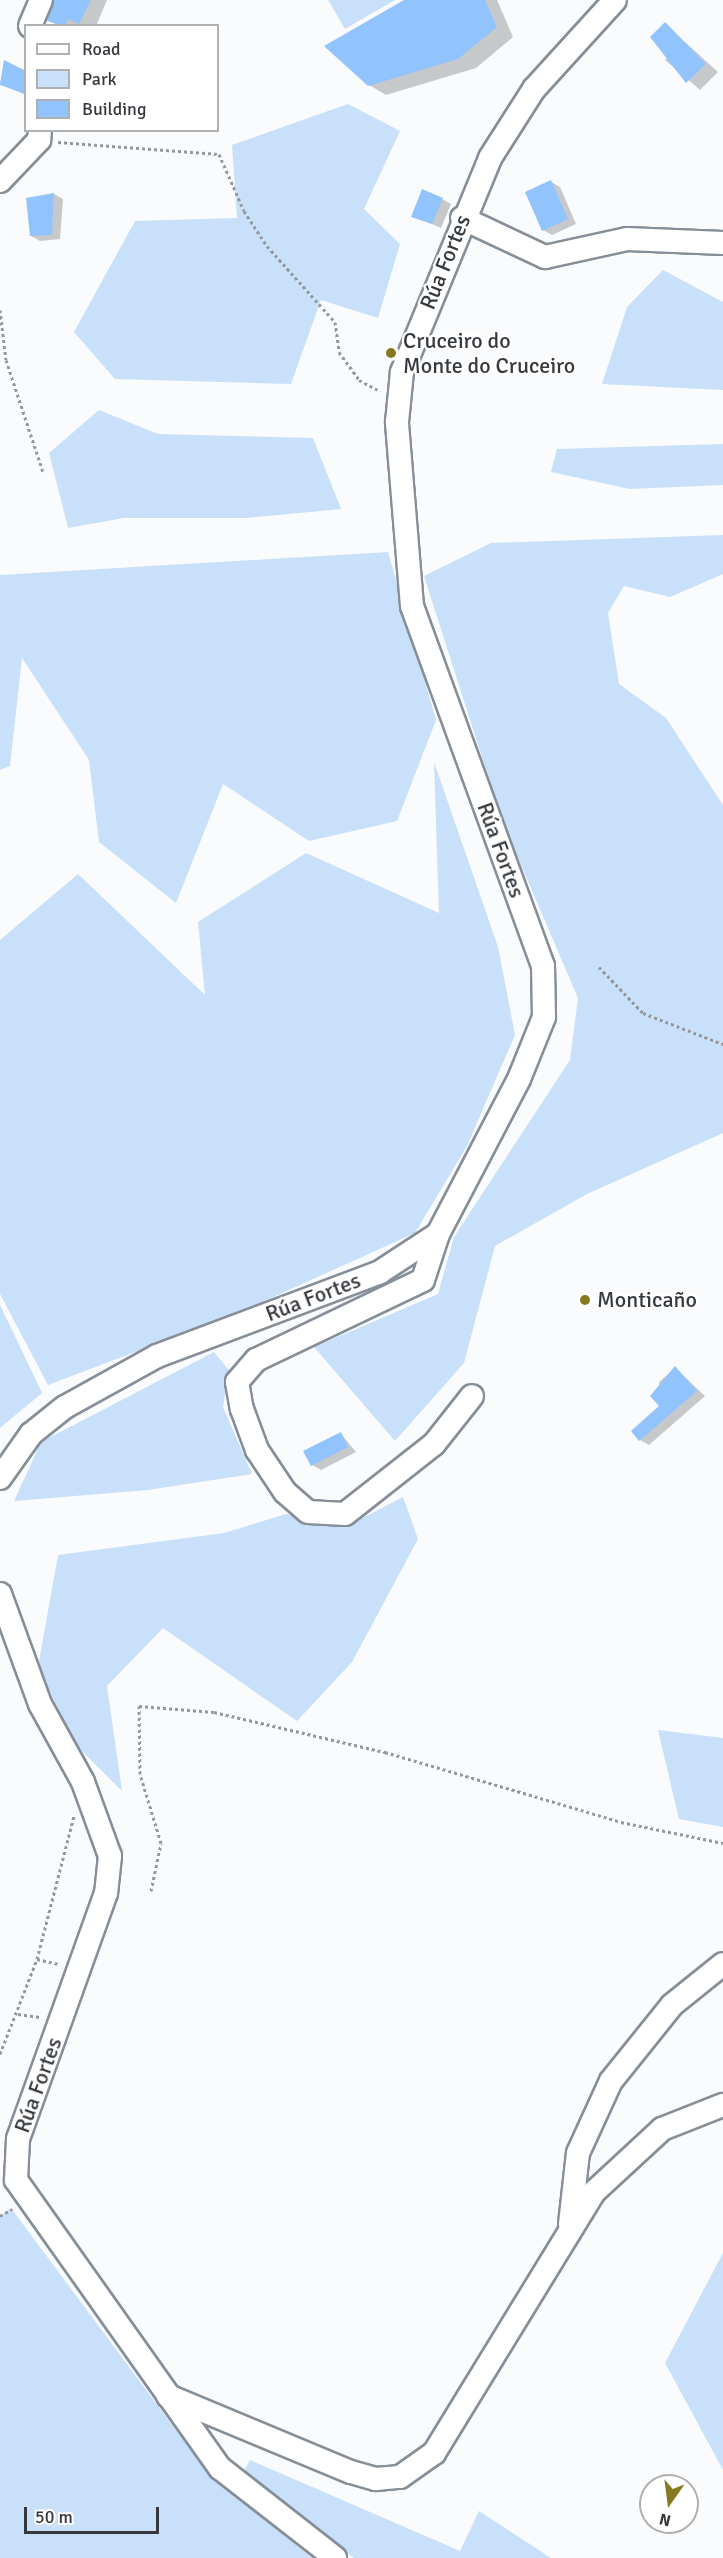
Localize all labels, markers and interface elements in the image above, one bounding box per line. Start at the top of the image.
legend [24,24,219,132]
text: Road [82,38,121,60]
text: Park [82,68,117,90]
text: Building [82,98,146,120]
street label: Rúa Fortes [414,211,476,313]
place label: Cruceiro do Monte do Cruceiro [403,327,575,378]
marker: Cruceiro do Monte do Cruceiro [384,346,398,360]
street label: Rúa Fortes [472,799,530,901]
street label: Rúa Fortes [262,1267,364,1327]
place label: Monticaño [597,1287,697,1313]
marker: Monticaño [578,1293,592,1307]
street label: Rúa Fortes [9,2034,67,2136]
north arrow [639,2474,699,2534]
scale bar [27,2495,162,2533]
text: 50 m [35,2506,73,2528]
text: N [657,2508,673,2531]

